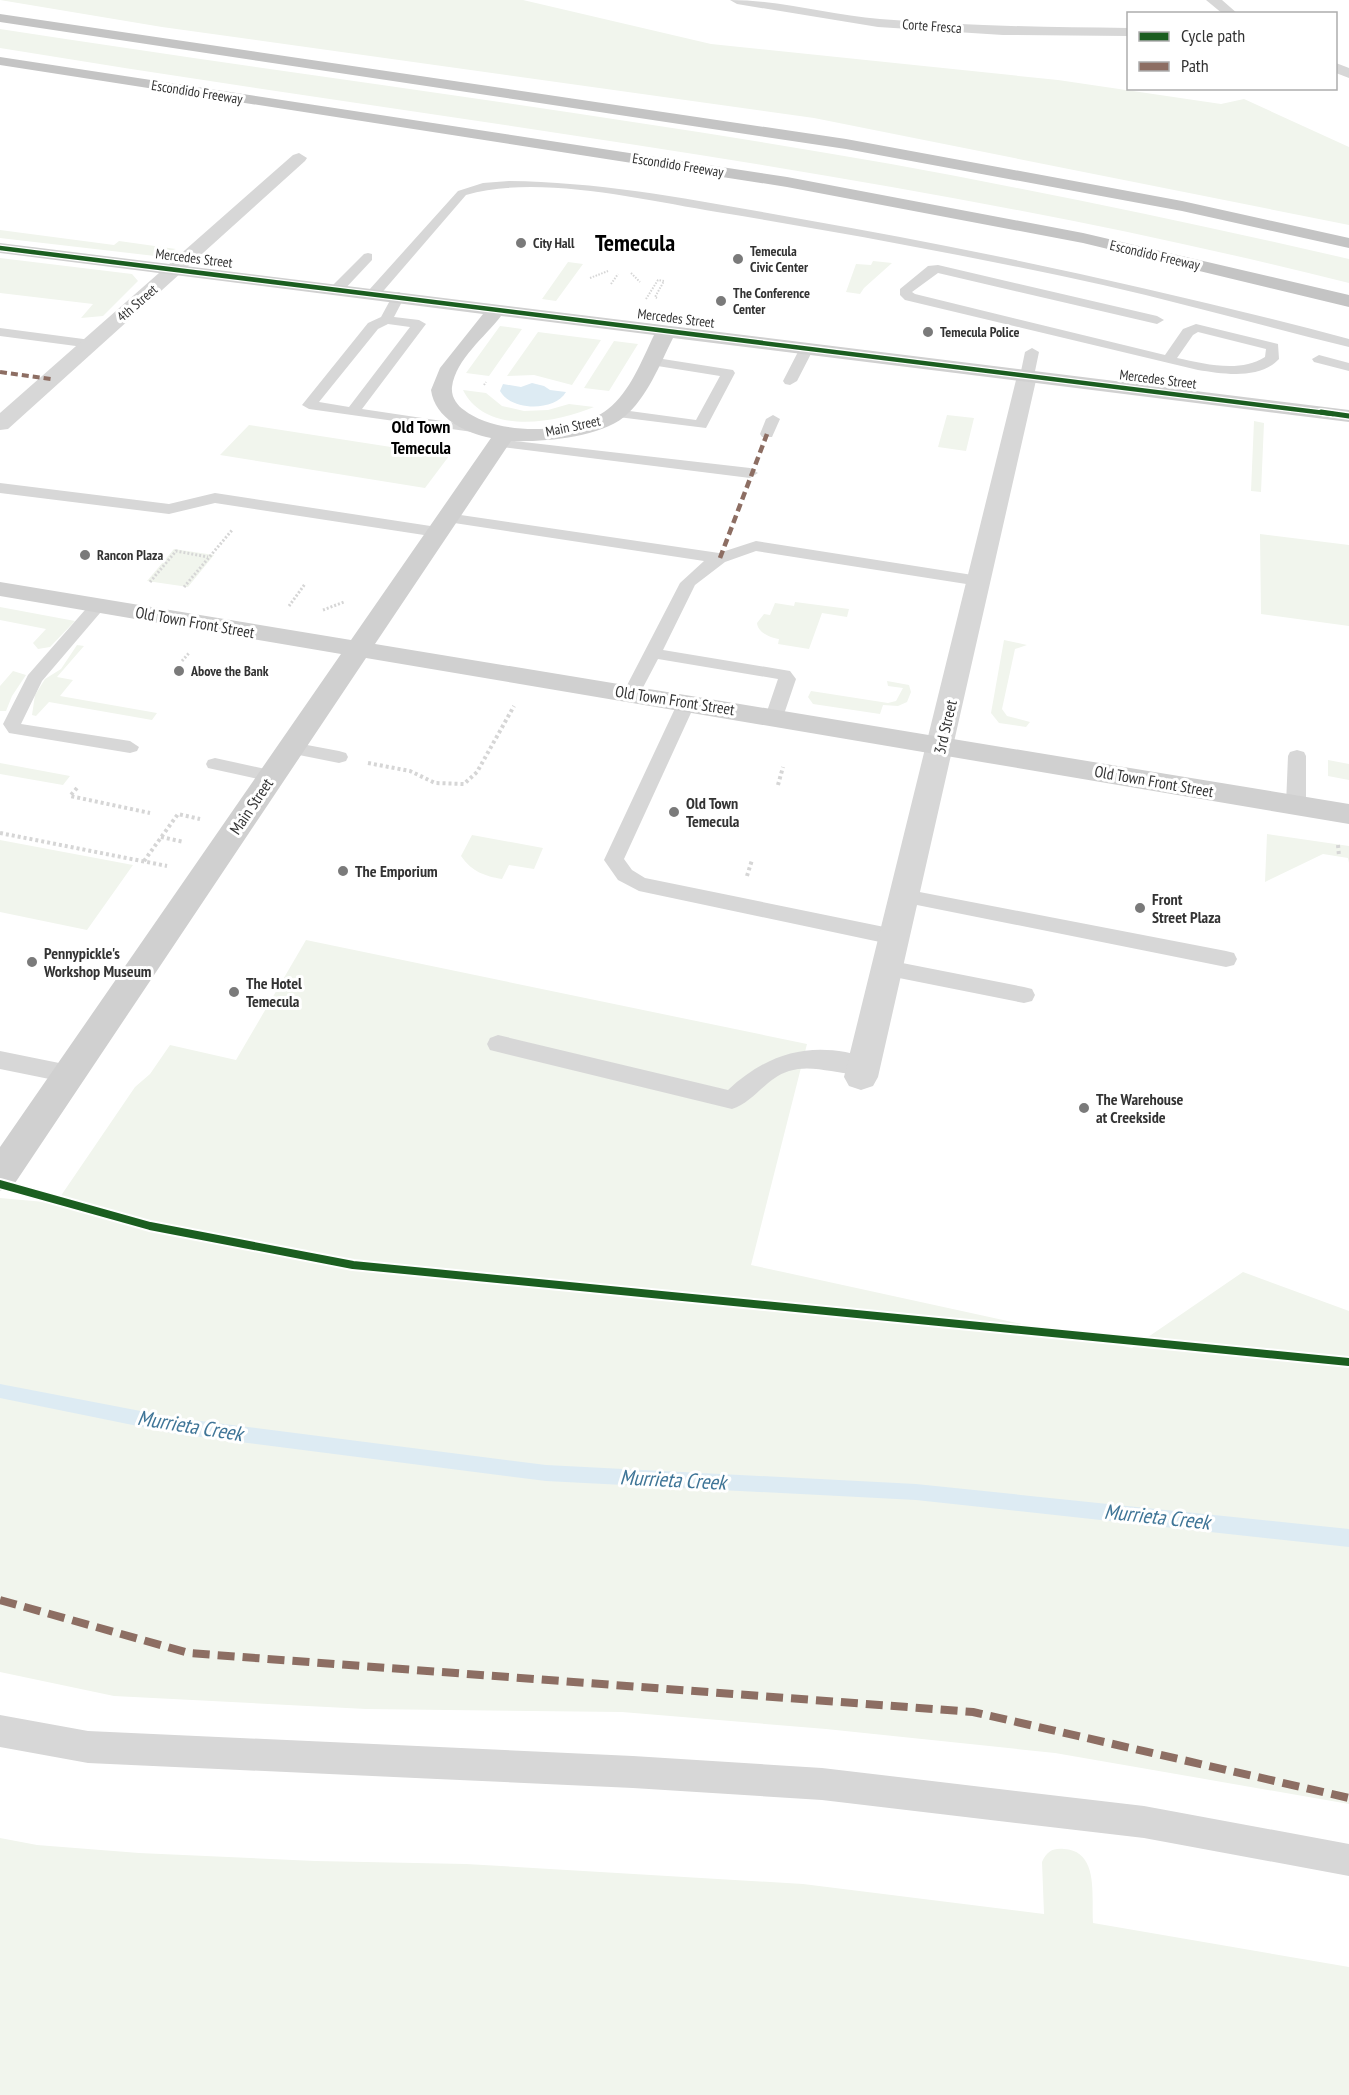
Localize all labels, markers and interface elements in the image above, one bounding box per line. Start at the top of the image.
legend [1127,12,1337,90]
street label: Corte Fresca [902,15,962,37]
text: Cycle path [1181,24,1245,47]
text: Path [1181,54,1209,77]
street label: Escondido Freeway [150,76,245,108]
street label: Escondido Freeway [631,149,726,181]
district label: Temecula [595,227,675,258]
place label: City Hall [533,234,575,252]
marker: City Hall [514,236,528,250]
street label: Escondido Freeway [1108,236,1203,274]
place label: Temecula Civic Center [750,242,809,276]
street label: Mercedes Street [154,244,234,272]
marker: Temecula Civic Center [731,252,745,266]
street label: 4th Street [113,280,161,326]
place label: The Conference Center [733,284,810,318]
marker: The Conference Center [714,294,728,308]
street label: Mercedes Street [636,304,716,332]
place label: Temecula Police [940,323,1019,341]
marker: Temecula Police [921,325,935,339]
street label: Mercedes Street [1118,365,1198,393]
street label: Main Street [544,411,602,441]
district label: Old Town Temecula [391,415,451,459]
place label: Rancon Plaza [97,546,163,564]
marker: Rancon Plaza [78,548,92,562]
street label: Old Town Front Street [134,602,257,642]
place label: Above the Bank [190,662,269,680]
marker: Above the Bank [172,664,186,678]
street label: Old Town Front Street [614,681,737,719]
street label: 3rd Street [929,697,961,756]
street label: Old Town Front Street [1093,761,1216,801]
street label: Main Street [225,774,277,838]
place label: Old Town Temecula [686,793,740,831]
marker: Old Town Temecula [667,805,681,819]
place label: The Emporium [355,861,438,881]
marker: The Emporium [336,864,350,878]
place label: Front Street Plaza [1152,889,1221,927]
marker: Front Street Plaza [1133,901,1147,915]
place label: Pennypickle's Workshop Museum [43,943,151,981]
marker: Pennypickle's Workshop Museum [25,955,39,969]
place label: The Hotel Temecula [246,973,302,1011]
marker: The Hotel Temecula [227,985,241,999]
place label: The Warehouse at Creekside [1096,1089,1184,1127]
marker: The Warehouse at Creekside [1077,1101,1091,1115]
water label: Murrieta Creek [135,1404,247,1448]
water label: Murrieta Creek [619,1463,730,1496]
water label: Murrieta Creek [1103,1498,1214,1536]

